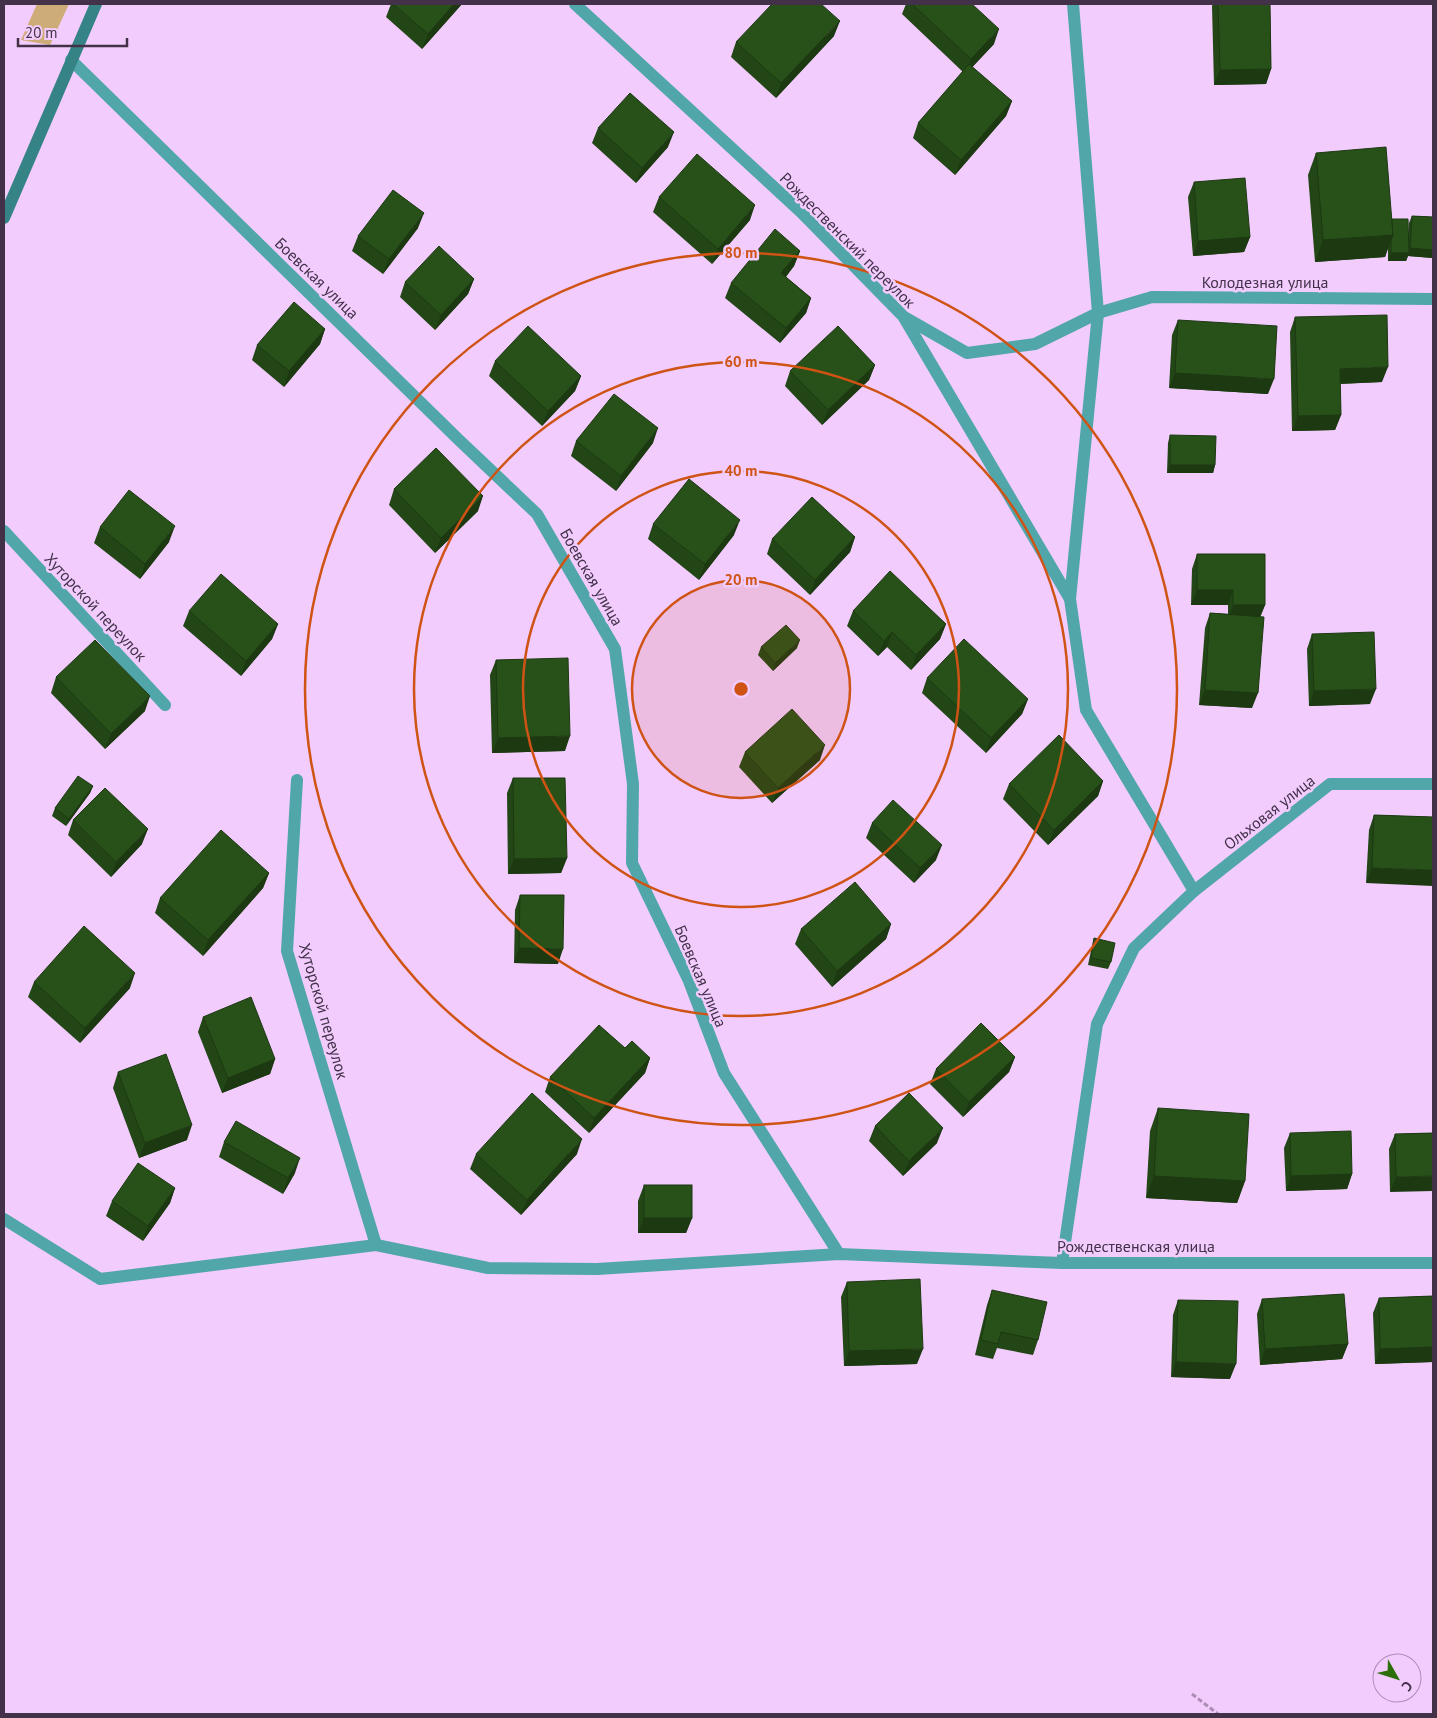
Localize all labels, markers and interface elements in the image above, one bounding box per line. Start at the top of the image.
scale bar [18,15,126,47]
text: 20 m [25,23,58,42]
street label: Рождественский переулок [776,168,920,312]
street label: Боевская улица [271,233,363,323]
text: 80 m [725,243,757,262]
street label: Колодезная улица [1202,272,1328,292]
text: 60 m [725,352,757,371]
text: 40 m [725,461,757,480]
street label: Боевская улица [556,525,628,629]
street label: Хуторской переулок [41,549,152,666]
text: 20 m [725,570,757,589]
centre of rings [732,680,750,698]
street label: Ольховая улица [1219,770,1319,854]
street label: Боевская улица [671,922,731,1030]
street label: Хуторской переулок [295,941,353,1082]
street label: Рождественская улица [1057,1236,1215,1256]
north arrow [1372,1653,1422,1703]
text: С [1398,1677,1417,1695]

